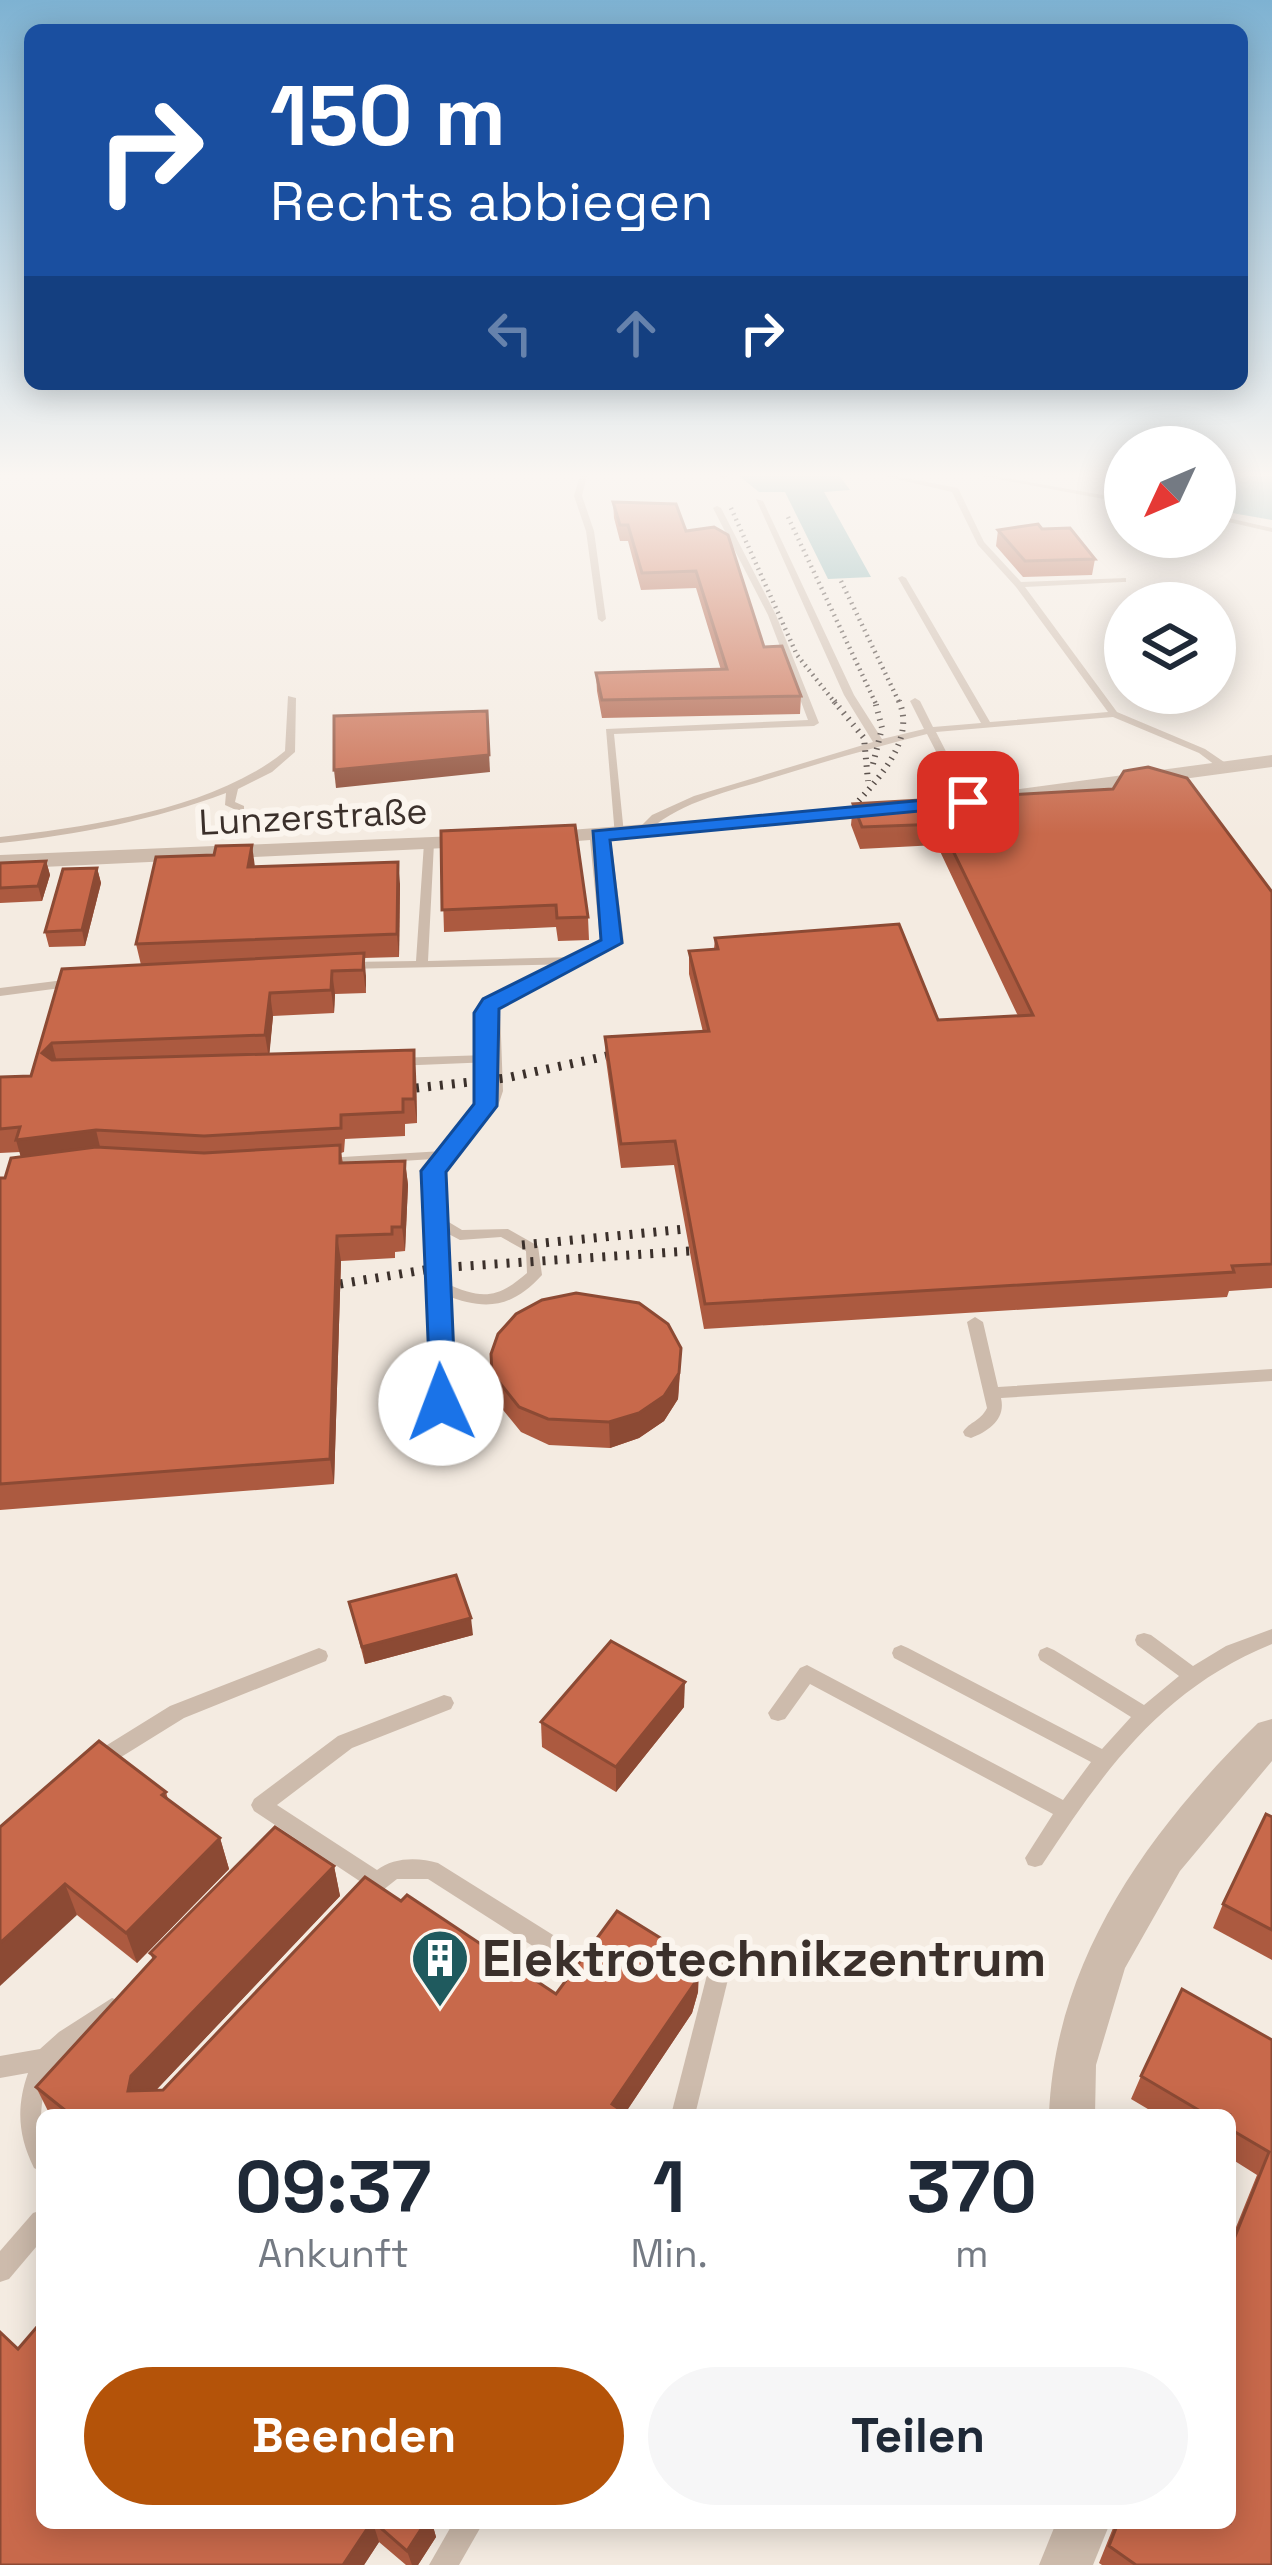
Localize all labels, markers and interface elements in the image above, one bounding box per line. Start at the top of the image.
text: 150 m [270,62,506,170]
icon: right [72,72,228,228]
text: Rechts abbiegen [270,167,713,236]
icon: left [477,300,543,366]
icon: ahead [603,300,669,366]
icon: right [729,300,795,366]
north arrow [1104,426,1236,558]
map controls [1104,426,1236,714]
button: layers [1104,582,1236,714]
pin [917,751,1019,853]
icon: arrive [935,769,1001,835]
street label: Lunzerstraße [198,788,429,846]
position arrow [378,1340,504,1466]
place label: Elektrotechnikzentrum [482,1926,1046,1991]
building icon: Elektrotechnikzentrum [409,1927,471,2009]
text: 09:37 [235,2141,431,2233]
text: 1 [653,2141,685,2233]
text: 370 [907,2141,1037,2233]
text: Ankunft [258,2229,409,2278]
text: Min. [631,2229,708,2278]
text: m [955,2229,989,2278]
button: Beenden [84,2367,624,2505]
button: Teilen [648,2367,1188,2505]

